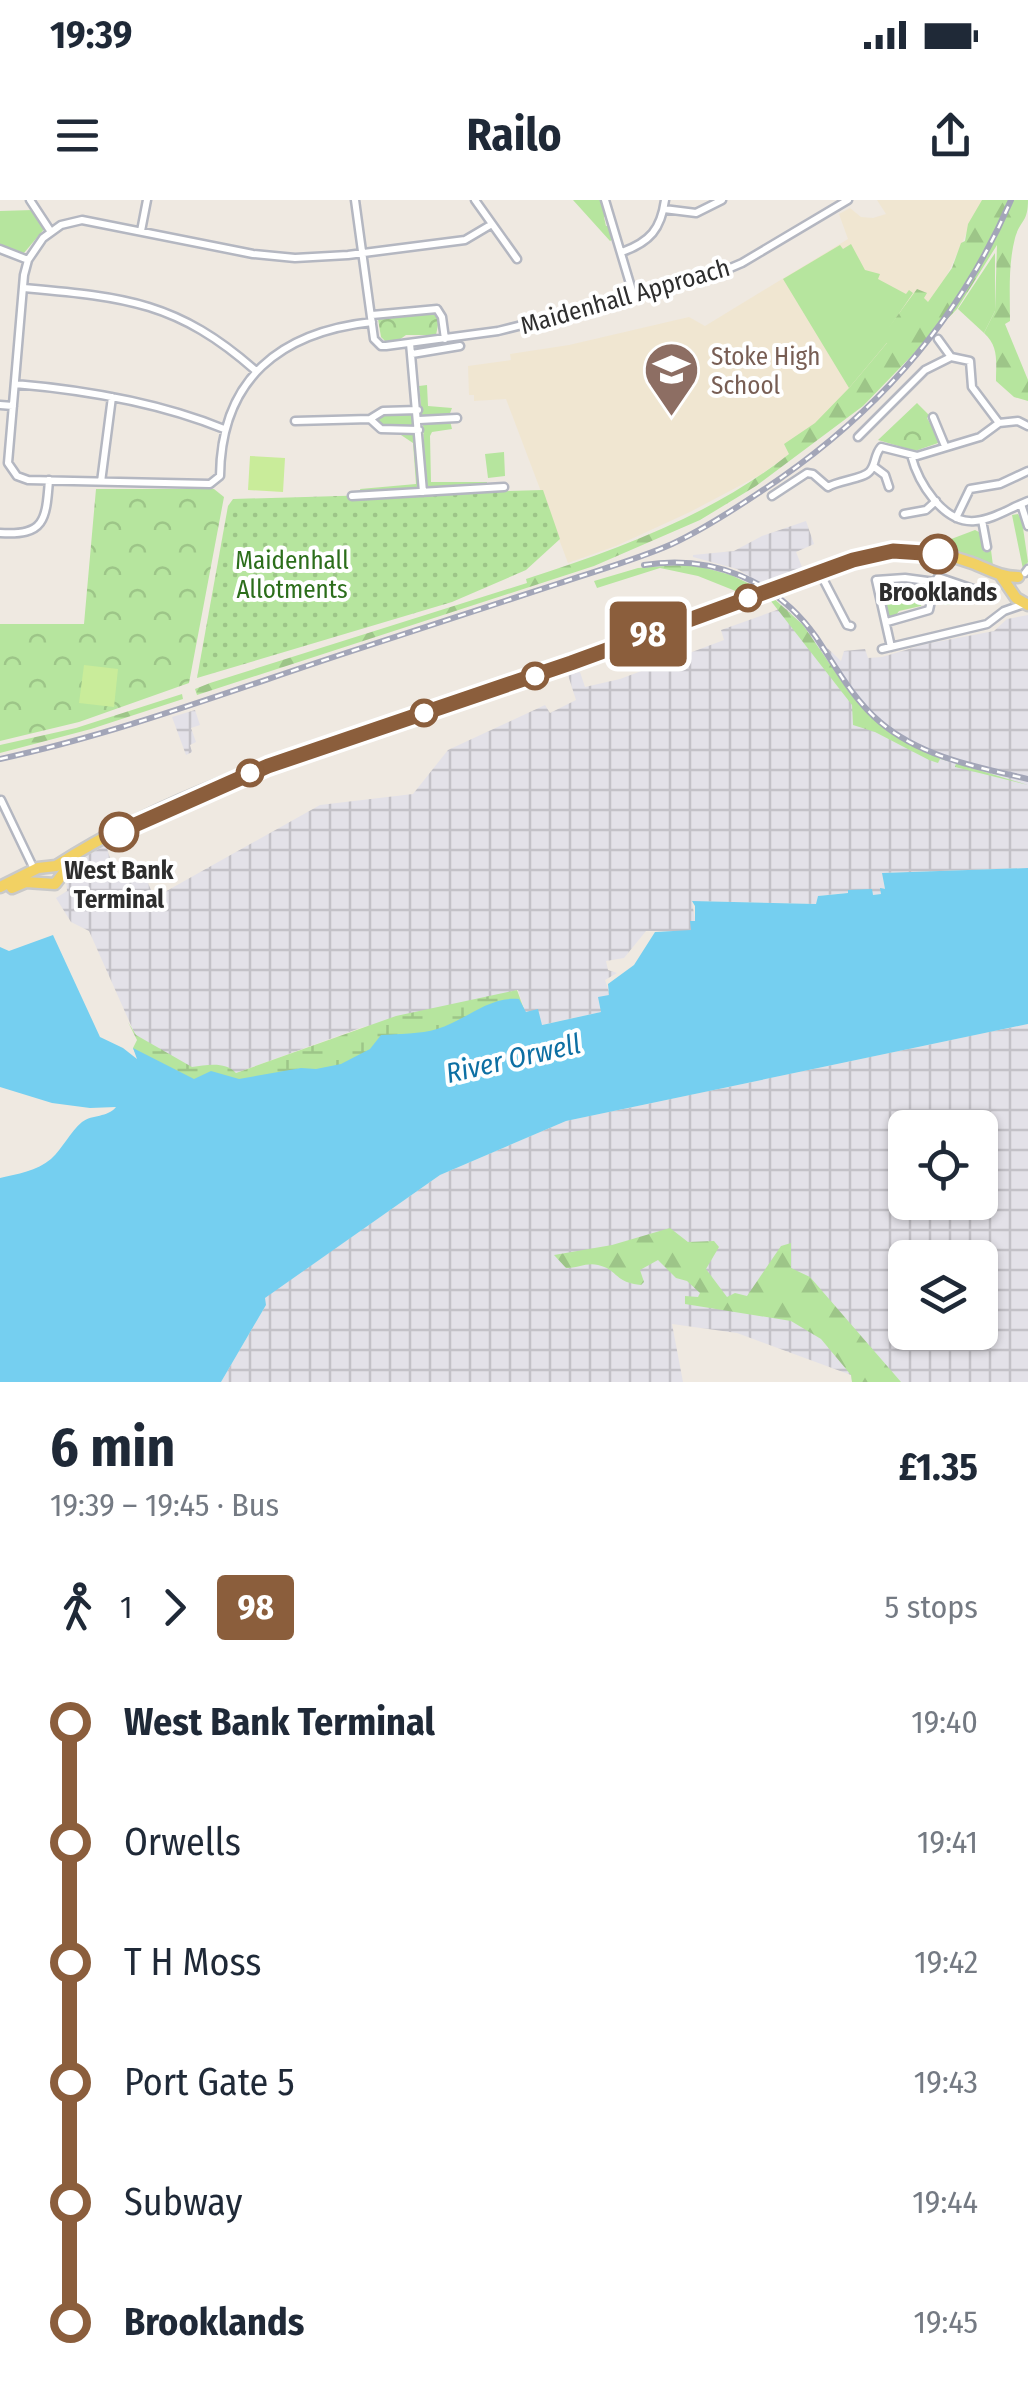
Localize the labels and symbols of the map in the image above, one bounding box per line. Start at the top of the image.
street label: Maidenhall Approach [517,253,733,341]
school or university icon: Stoke High School [642,340,702,419]
place label: Stoke High School [711,342,820,401]
marker: Brooklands [919,535,957,573]
park label: Maidenhall Allotments [235,546,349,605]
place label: Brooklands [879,578,997,608]
unlabelled marker [735,585,761,611]
line badge: 98 [603,602,693,666]
unlabelled marker [522,663,548,689]
unlabelled marker [411,700,437,726]
unlabelled marker [237,760,263,786]
marker: West Bank Terminal [100,813,138,851]
place label: West Bank Terminal [65,856,174,915]
water label: River Orwell [443,1027,584,1090]

